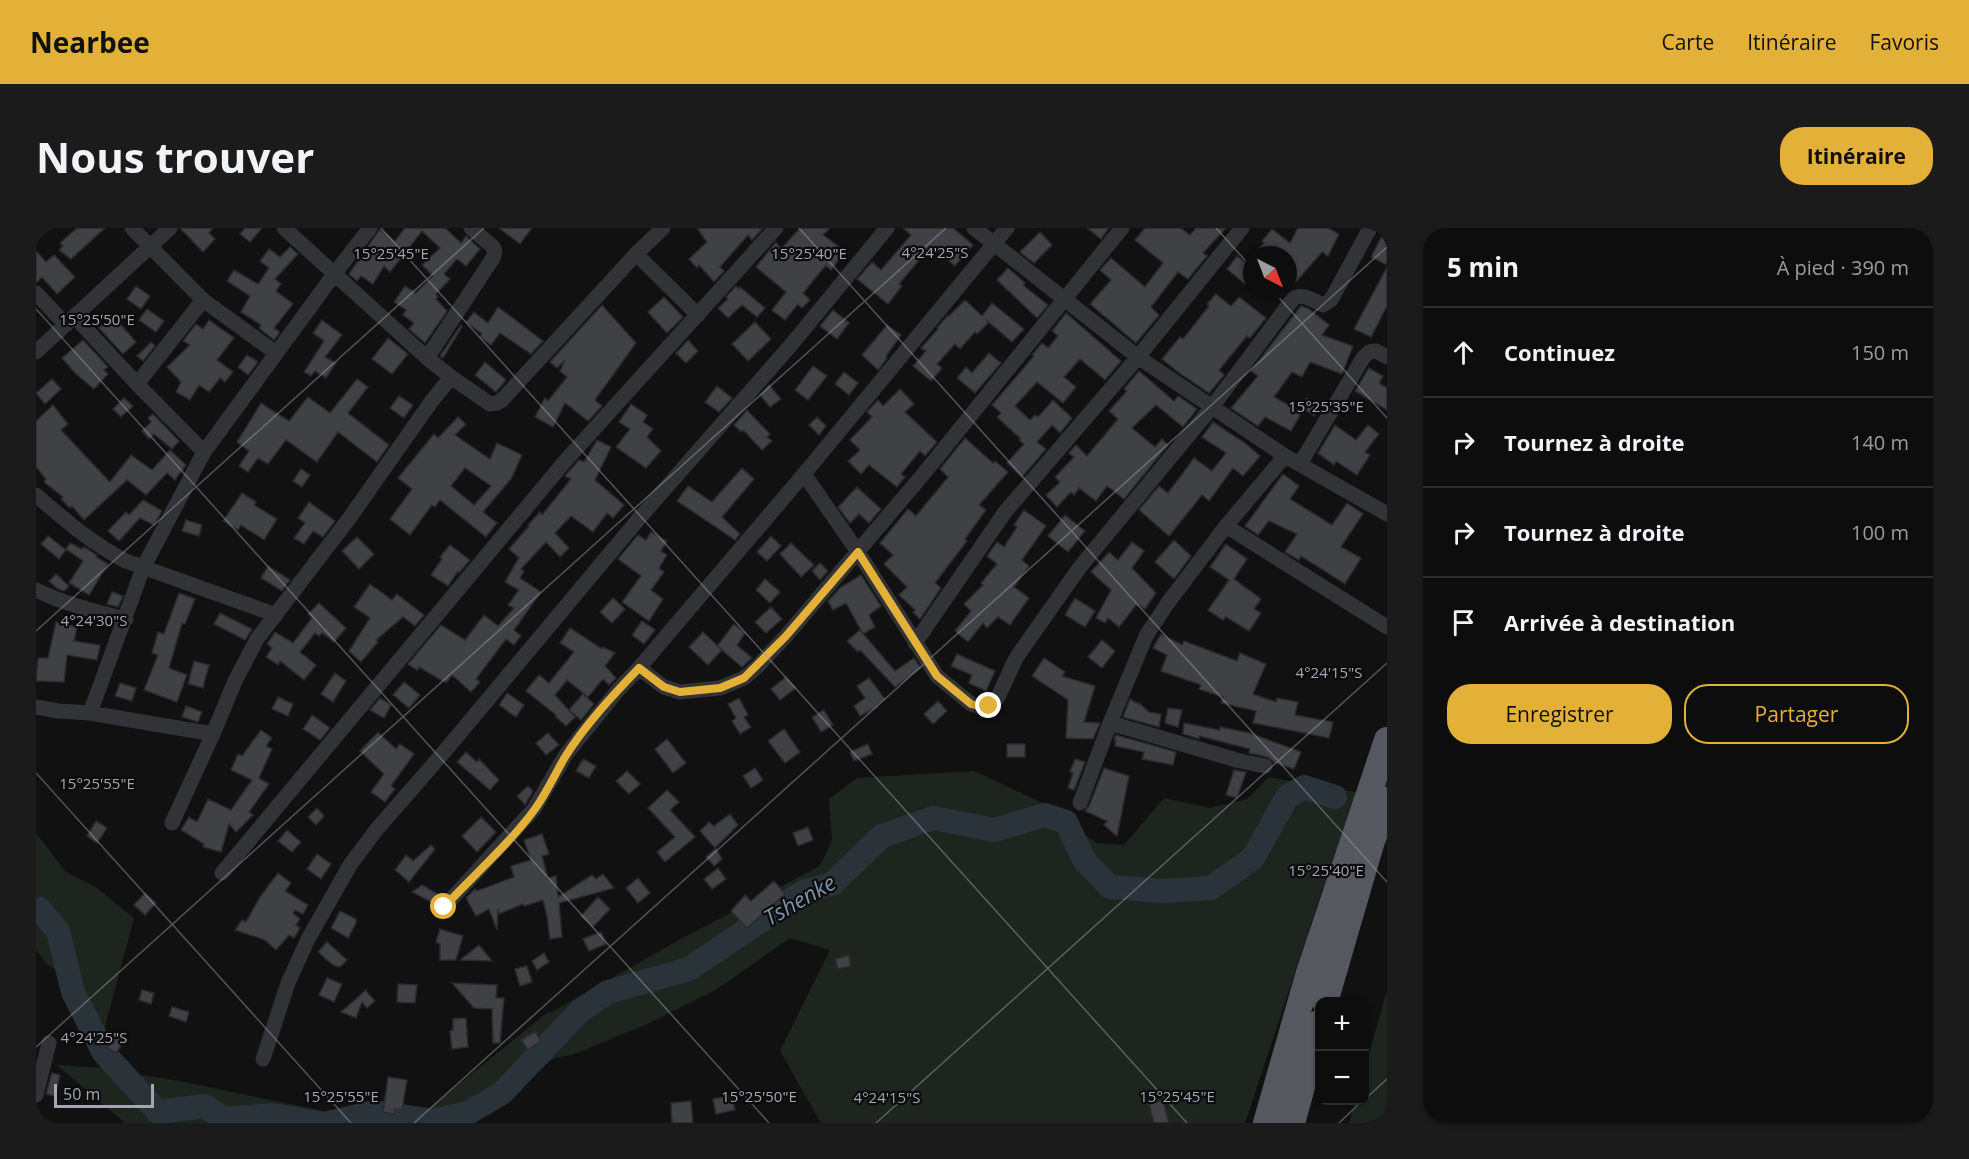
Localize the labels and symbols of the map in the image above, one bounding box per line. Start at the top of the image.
text: 4°24'25"S [902,242,968,262]
text: 15°25'45"E [353,243,429,263]
text: 15°25'40"E [771,243,847,263]
north arrow [1243,246,1297,300]
text: 15°25'50"E [59,309,135,329]
text: 15°25'35"E [1288,396,1364,416]
text: 4°24'30"S [61,610,127,630]
text: 4°24'15"S [1296,662,1362,682]
route end [975,692,1001,718]
text: 15°25'55"E [59,773,135,793]
text: 15°25'40"E [1288,860,1364,880]
water label: Tshenke [758,866,841,932]
route start [430,893,456,919]
text: 4°24'25"S [61,1027,127,1047]
scale bar [54,1081,154,1108]
text: 15°25'55"E [303,1086,379,1106]
text: 15°25'50"E [721,1086,797,1106]
text: 15°25'45"E [1139,1086,1215,1106]
text: 4°24'15"S [854,1087,920,1107]

